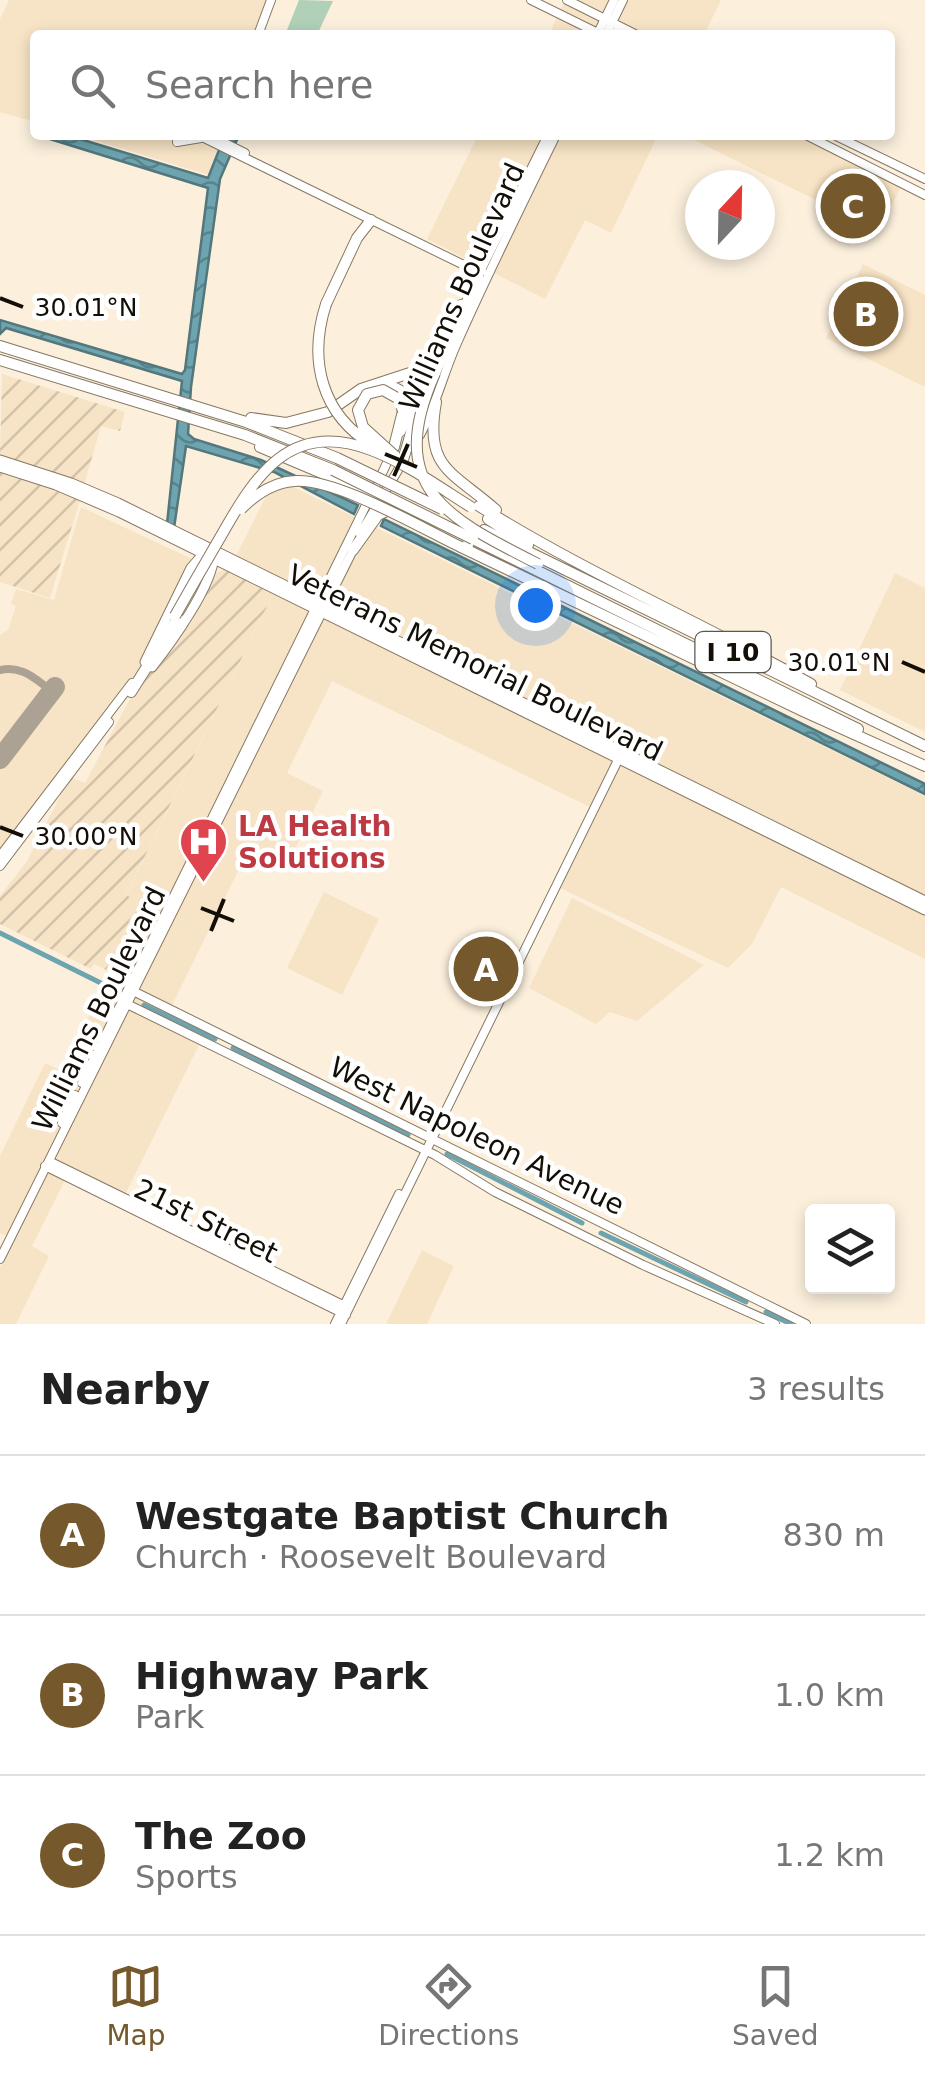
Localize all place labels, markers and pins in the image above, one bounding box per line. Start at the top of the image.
pin: C [820,168,886,244]
pin: B [834,276,898,352]
place label: LA Health Solutions [238,810,392,875]
hospital icon: LA Health Solutions [177,816,229,884]
pin: A [454,932,518,1006]

